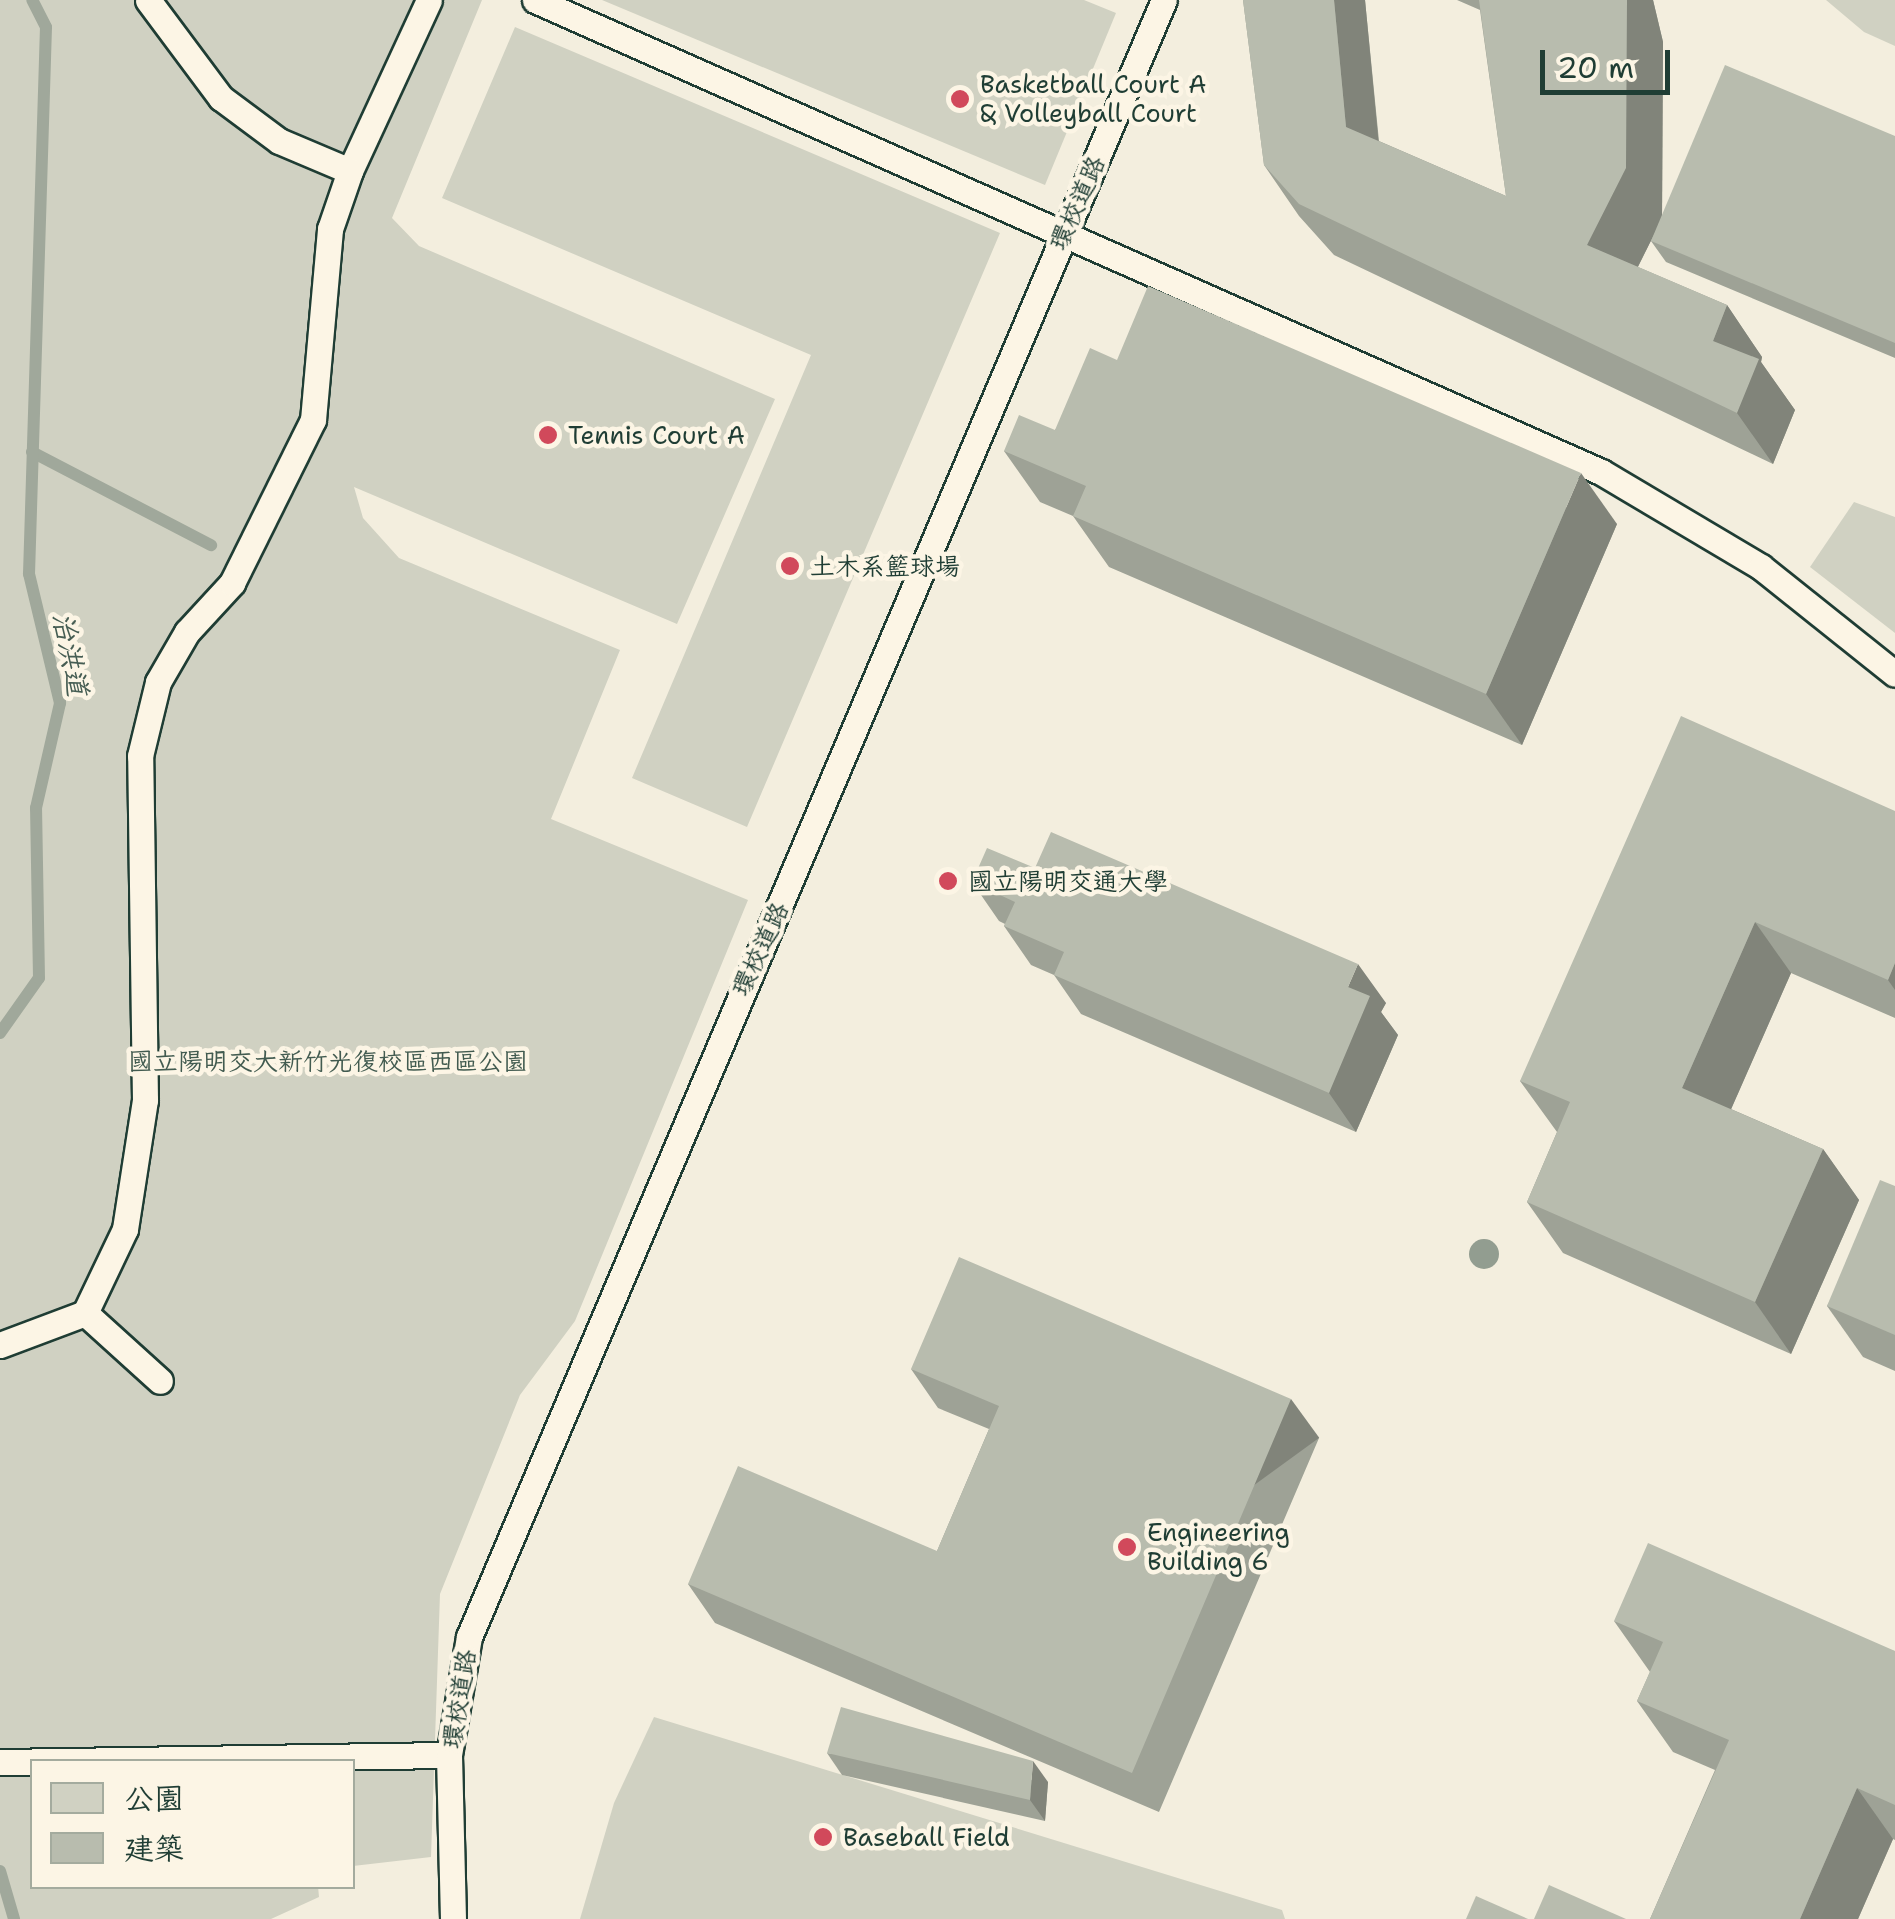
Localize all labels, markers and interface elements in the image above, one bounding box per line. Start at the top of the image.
scale bar [1545,30,1675,92]
text: 20 m [1557,47,1634,88]
place label: Basketball Court A & Volleyball Court [980,70,1206,129]
marker: Basketball Court A & Volleyball Court [949,88,971,110]
street label: 環校道路 [1043,151,1111,255]
place label: Tennis Court A [568,420,745,450]
marker: Tennis Court A [537,424,559,446]
place label: 土木系籃球場 [810,551,960,581]
marker: 土木系籃球場 [779,555,801,577]
water label: 治洪道 [46,610,96,698]
place label: 國立陽明交通大學 [968,866,1168,896]
marker: 國立陽明交通大學 [937,870,959,892]
street label: 環校道路 [725,897,795,1001]
park label: 國立陽明交大新竹光復校區西區公園 [128,1046,528,1076]
place label: Engineering Building 6 [1147,1518,1290,1577]
marker: Engineering Building 6 [1116,1536,1138,1558]
street label: 環校道路 [436,1647,482,1751]
legend [30,1759,355,1889]
text: 公園 [124,1778,184,1819]
place label: Baseball Field [843,1822,1010,1852]
marker: Baseball Field [812,1826,834,1848]
text: 建築 [124,1828,184,1869]

